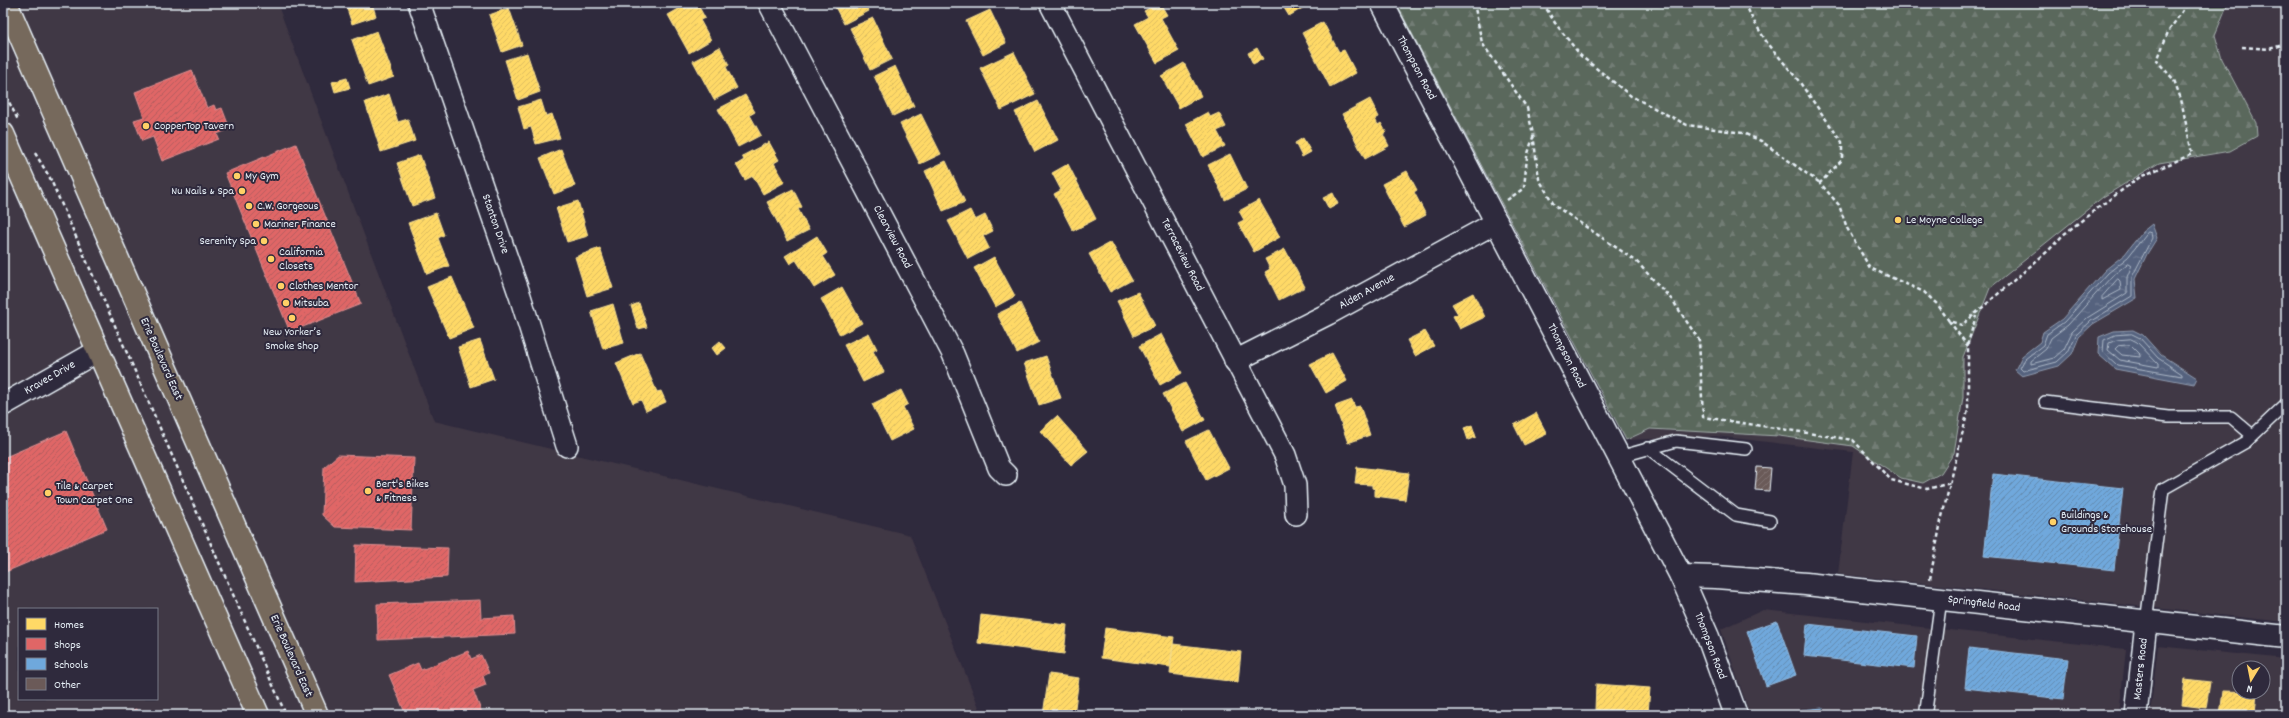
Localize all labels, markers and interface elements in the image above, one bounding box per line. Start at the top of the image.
street label: Thompson Road [1392,33,1440,103]
place label: CopperTop Tavern [154,118,235,135]
marker: CopperTop Tavern [141,121,151,131]
place label: My Gym [245,168,279,185]
marker: My Gym [232,171,242,181]
place label: Nu Nails & Spa [171,183,234,200]
marker: Nu Nails & Spa [237,186,247,196]
street label: Stanton Drive [477,192,513,256]
place label: C.W. Gorgeous [257,198,319,215]
marker: C.W. Gorgeous [244,201,254,211]
street label: Clearview Road [868,202,916,272]
place label: Le Moyne College [1906,212,1983,229]
street label: Terraceview Road [1156,215,1208,295]
marker: Le Moyne College [1893,215,1903,225]
place label: Mariner Finance [264,216,336,233]
marker: Mariner Finance [251,219,261,229]
place label: Serenity Spa [199,233,256,250]
marker: Serenity Spa [259,236,269,246]
place label: California Closets [279,244,323,275]
marker: California Closets [266,254,276,264]
street label: Alden Avenue [1336,270,1398,314]
place label: Clothes Mentor [289,278,359,295]
marker: Clothes Mentor [276,281,286,291]
place label: Mitsuba [294,295,329,312]
marker: Mitsuba [281,298,291,308]
marker: New Yorker’s Smoke Shop [287,313,297,323]
street label: Erie Boulevard East [135,315,187,403]
street label: Thompson Road [1542,321,1590,391]
place label: New Yorker’s Smoke Shop [263,324,321,355]
street label: Kravec Drive [21,356,79,400]
place label: Bert's Bikes & Fitness [376,476,429,507]
place label: Tile & Carpet Town Carpet One [56,478,133,509]
marker: Bert's Bikes & Fitness [363,486,373,496]
marker: Tile & Carpet Town Carpet One [43,488,53,498]
place label: Buildings & Grounds Storehouse [2061,507,2152,538]
marker: Buildings & Grounds Storehouse [2048,517,2058,527]
street label: Springfield Road [1947,591,2021,617]
legend [18,608,158,700]
street label: Thompson Road [1689,610,1731,682]
street label: Erie Boulevard East [265,612,317,700]
text: Homes [54,617,84,634]
text: Shops [54,637,81,654]
street label: Masters Road [2129,637,2153,701]
text: Schools [54,657,88,674]
north arrow [2231,660,2271,700]
text: Other [54,677,81,694]
text: N [2245,679,2254,696]

